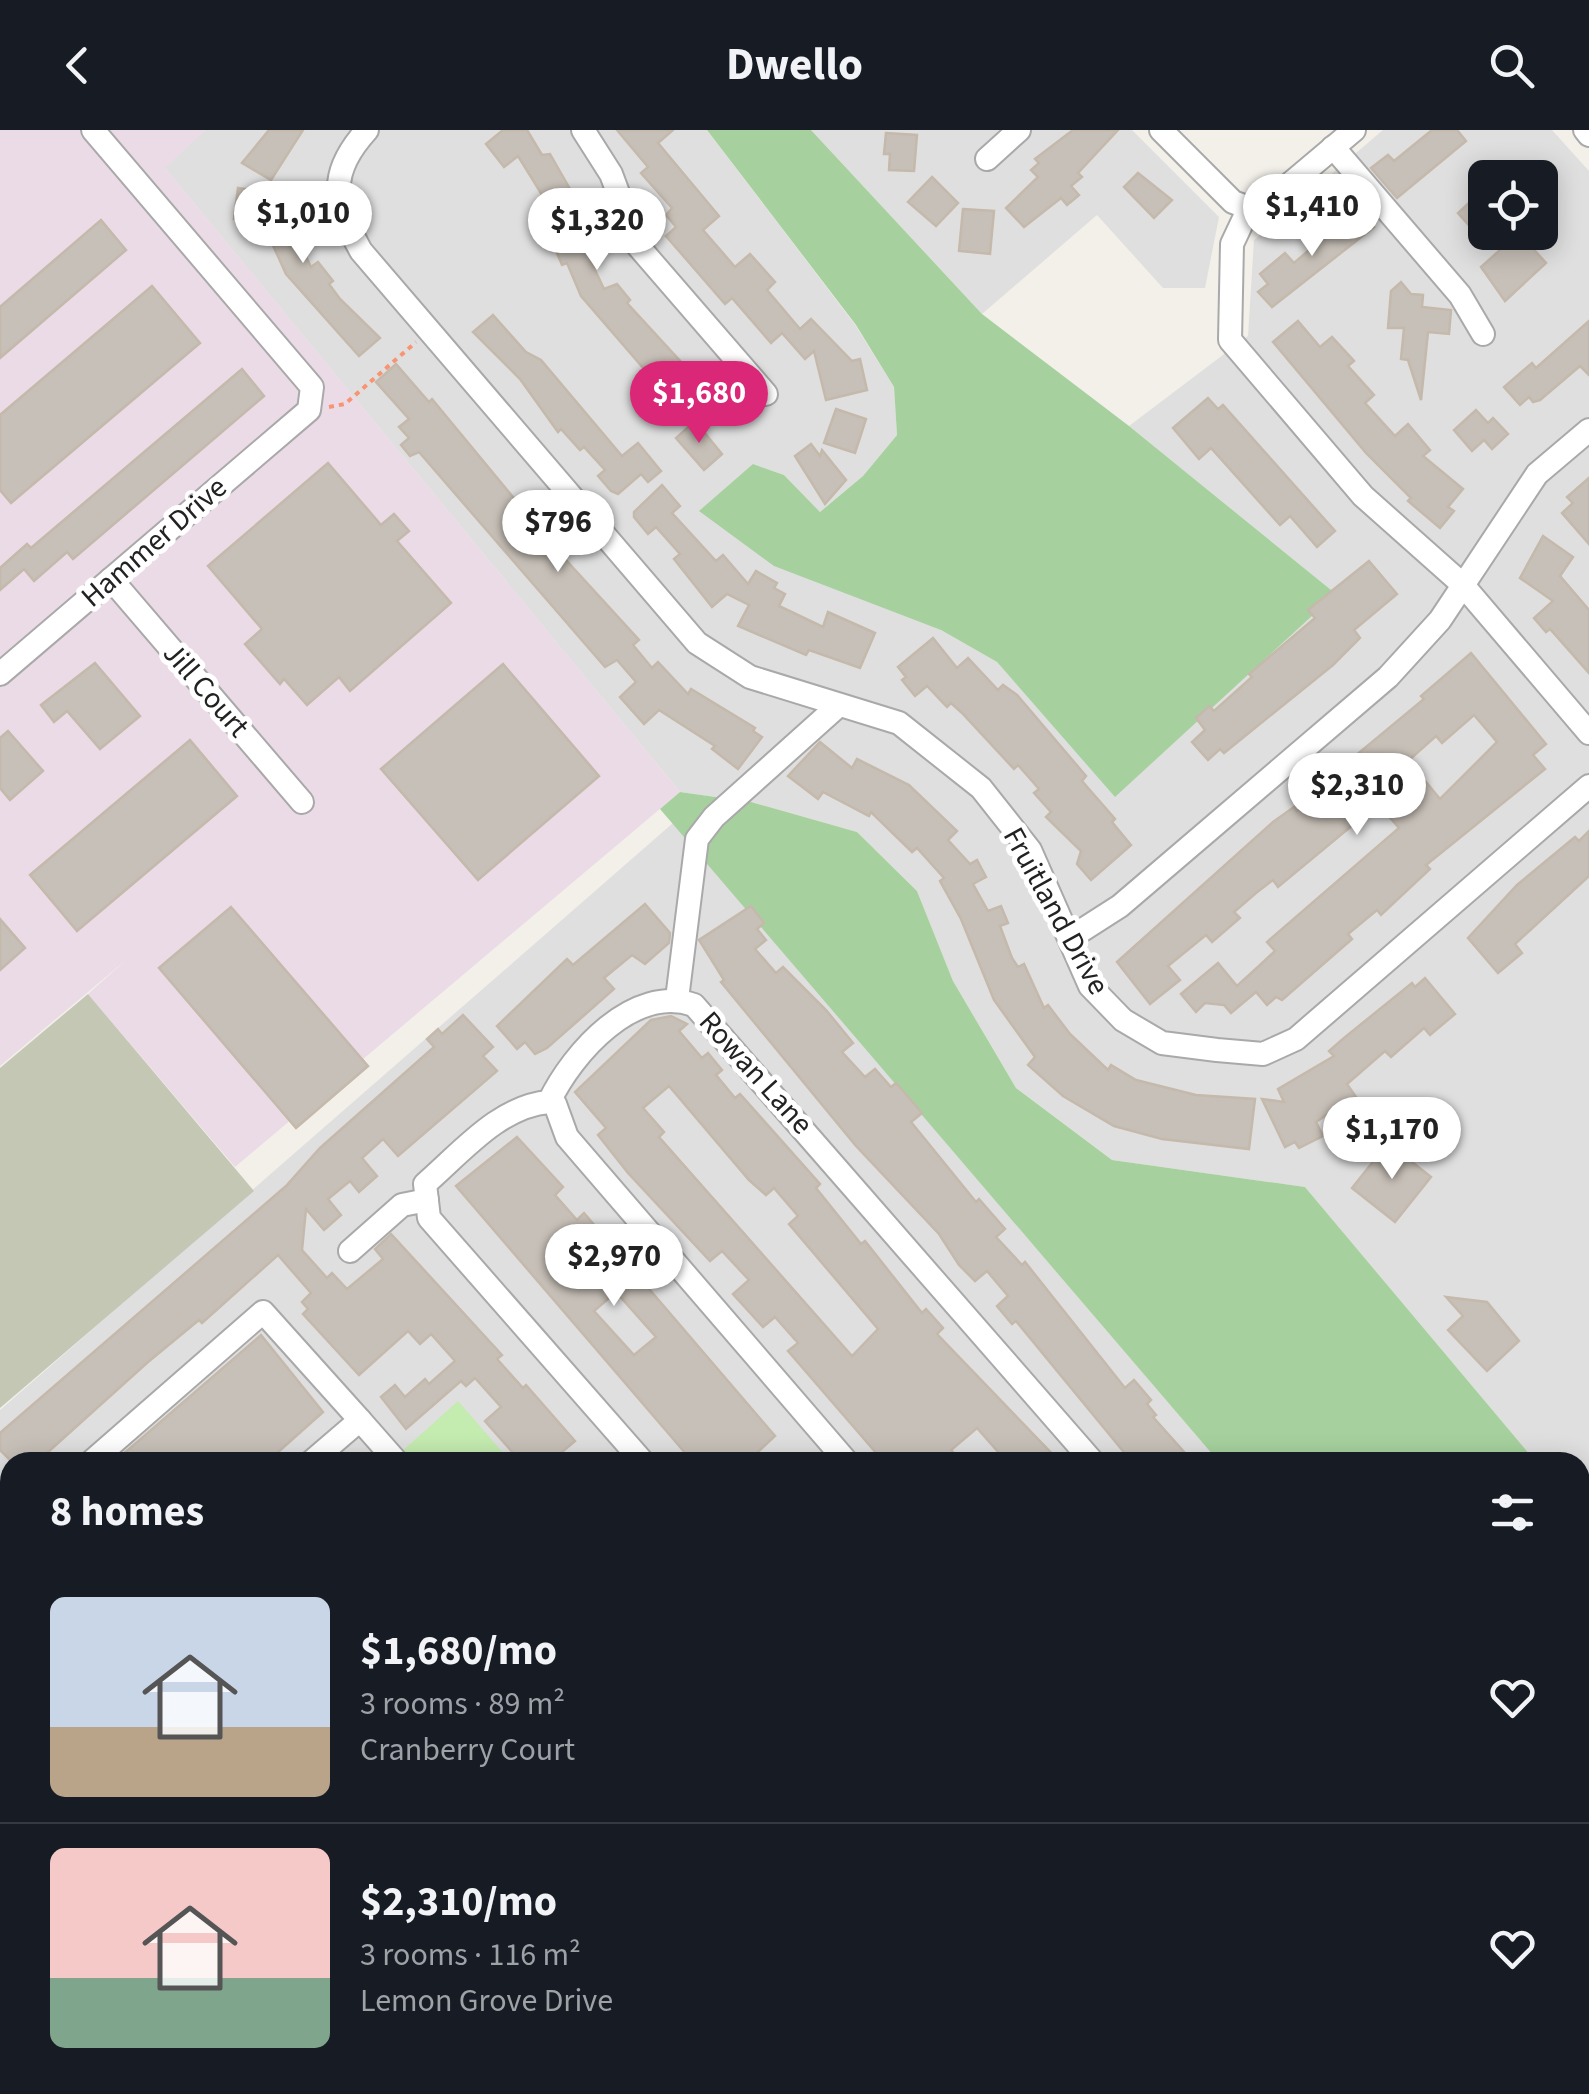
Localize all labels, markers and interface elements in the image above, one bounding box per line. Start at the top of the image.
text: Dwello [726,33,863,97]
icon: back [50,38,105,93]
icon: search [1484,38,1539,93]
map controls [1468,160,1558,250]
button: locate [1468,160,1558,250]
pin: $1,410 [1231,174,1393,259]
pin: $1,010 [222,181,384,266]
text: $1,410 [1265,183,1359,229]
pin: $1,320 [516,188,678,273]
text: $1,010 [256,190,350,236]
text: $1,320 [550,197,644,243]
pin: $1,680 [618,361,780,446]
text: $1,680 [652,370,746,416]
street label: Hammer Drive [72,466,236,618]
pin: $796 [499,490,617,575]
text: $796 [524,499,592,545]
street label: Jill Court [153,633,259,747]
pin: $2,310 [1276,753,1438,838]
text: $2,310 [1310,762,1404,808]
street label: Fruitland Drive [992,820,1120,1002]
street label: Rowan Lane [689,1002,823,1144]
pin: $1,170 [1311,1097,1473,1182]
text: $1,170 [1345,1106,1439,1152]
pin: $2,970 [533,1224,695,1309]
text: $2,970 [567,1233,661,1279]
text: 8 homes [50,1482,204,1542]
icon: filters [1485,1485,1540,1540]
text: $1,680/mo [360,1621,557,1681]
icon: home [130,1637,250,1757]
icon: heart [1485,1670,1540,1725]
text: 3 rooms · 89 m² [360,1681,565,1727]
text: Cranberry Court [360,1727,575,1773]
text: $2,310/mo [360,1872,557,1932]
icon: home [130,1888,250,2008]
icon: heart [1485,1921,1540,1976]
text: 3 rooms · 116 m² [360,1932,581,1978]
text: Lemon Grove Drive [360,1978,613,2024]

